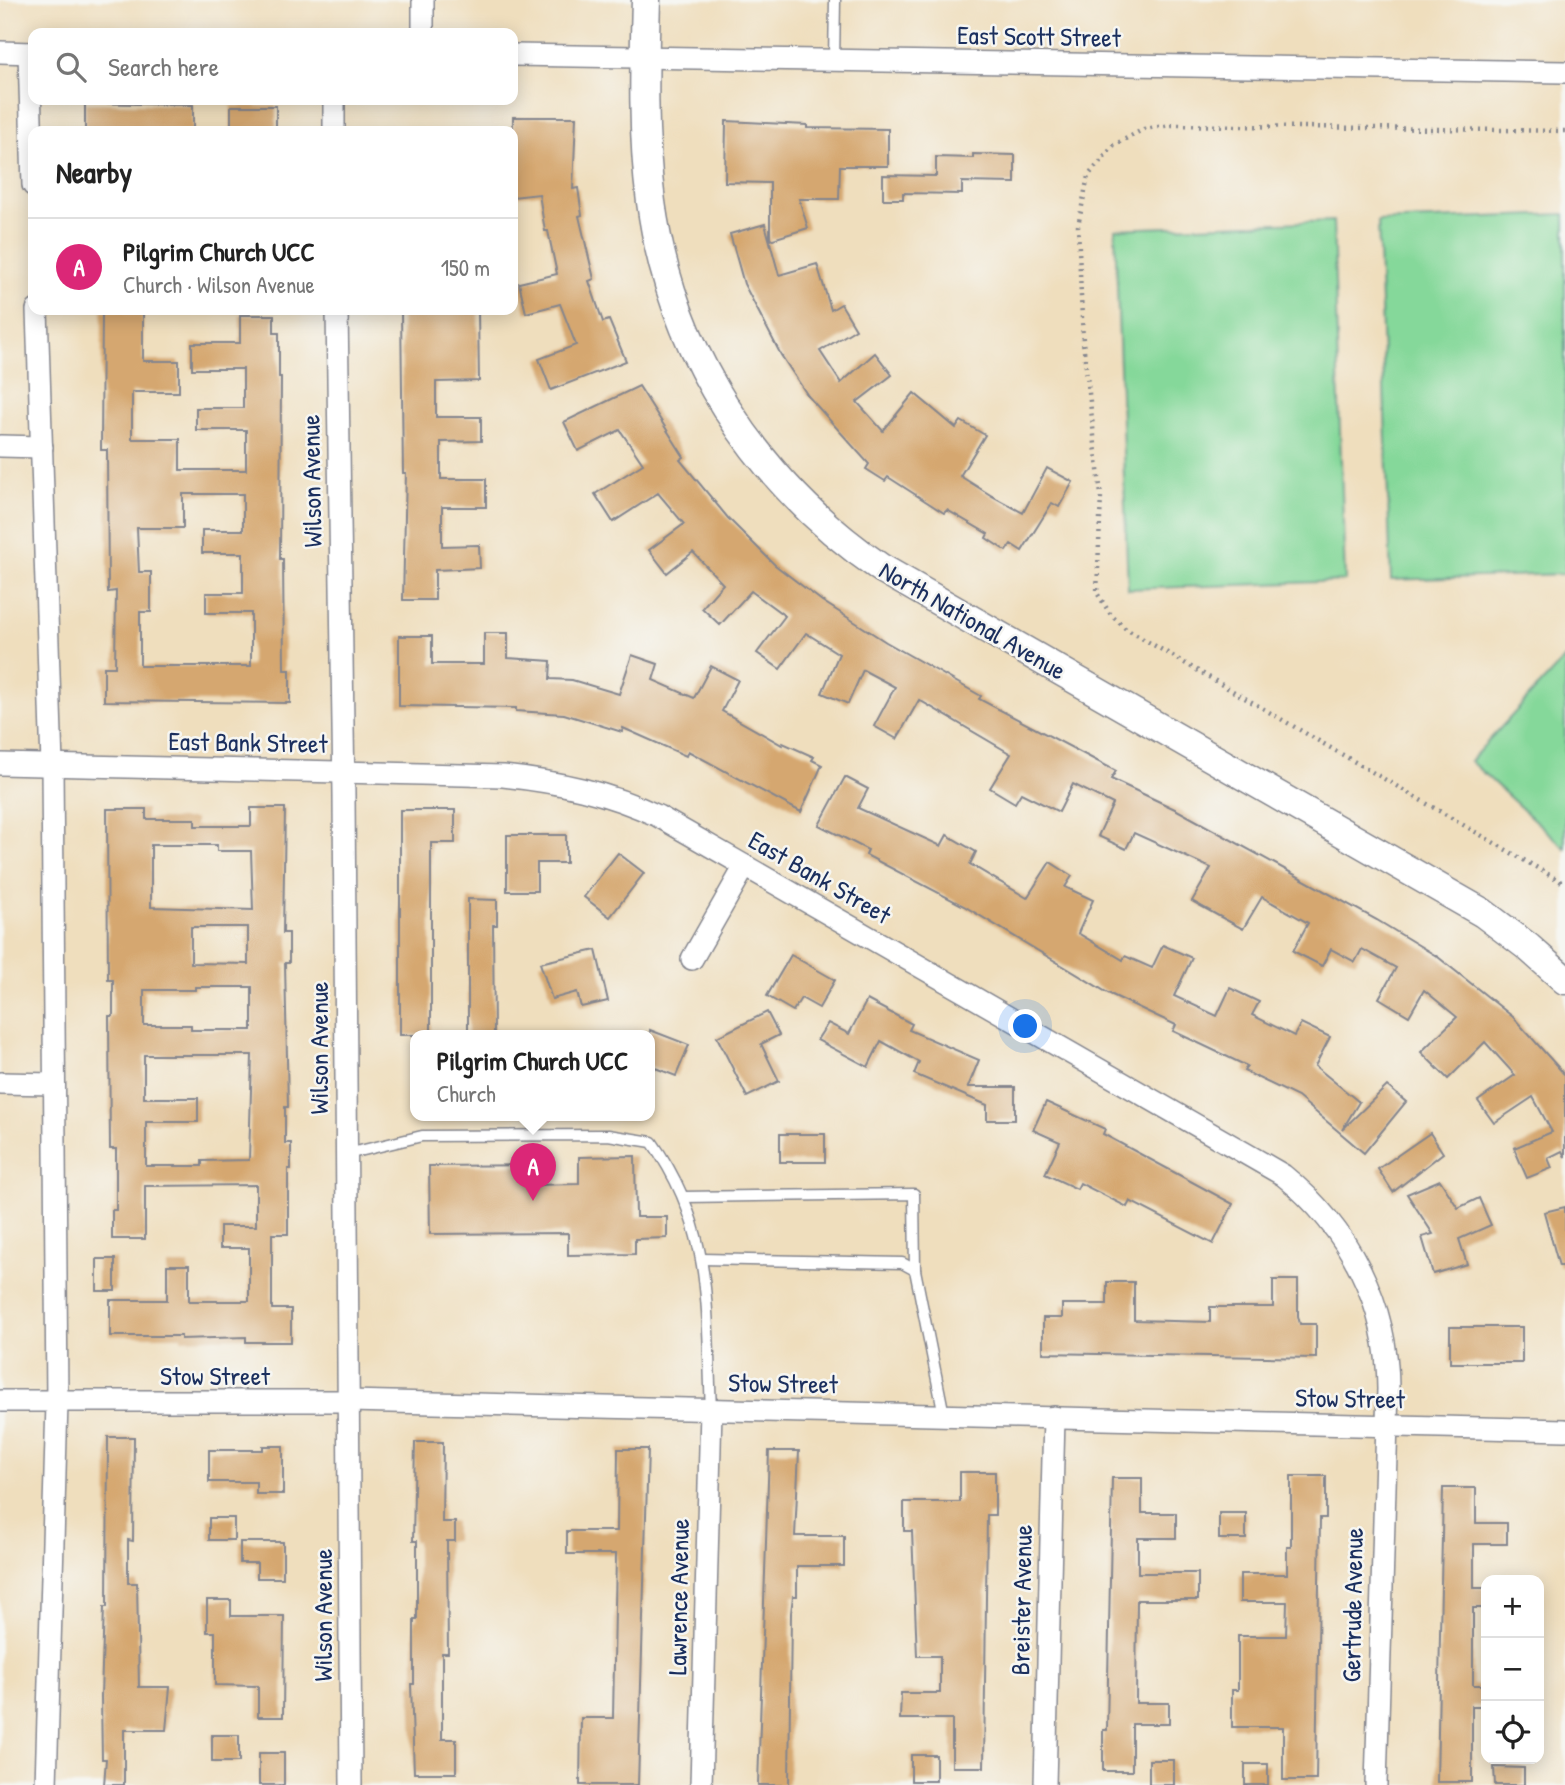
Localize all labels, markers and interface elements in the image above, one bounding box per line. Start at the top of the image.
street label: East Scott Street [957,17,1122,55]
search box [28,28,518,105]
icon: search [52,48,90,86]
text: Search here [108,49,219,84]
text: Nearby [56,152,132,192]
text: Pilgrim Church UCC [123,234,315,269]
text: A [73,252,85,283]
text: 150 m [441,252,490,283]
text: Church · Wilson Avenue [123,269,315,300]
street label: Wilson Avenue [292,414,330,548]
street label: North National Avenue [873,552,1073,688]
street label: East Bank Street [168,723,329,761]
street label: East Bank Street [742,822,899,932]
street label: Wilson Avenue [301,982,336,1114]
your location [1008,1009,1042,1043]
popup [410,1030,655,1121]
text: Pilgrim Church UCC [437,1043,628,1078]
text: Church [437,1078,496,1109]
pin: A [510,1143,556,1201]
street label: Stow Street [160,1358,271,1393]
street label: Stow Street [728,1365,839,1401]
street label: Stow Street [1295,1380,1406,1416]
street label: Lawrence Avenue [659,1519,697,1675]
street label: Breister Avenue [1002,1524,1040,1676]
street label: Gertrude Avenue [1333,1527,1371,1683]
street label: Wilson Avenue [305,1549,340,1681]
map controls [1481,1575,1544,1764]
button: + [1481,1575,1544,1638]
button: − [1481,1638,1544,1701]
button: locate [1481,1701,1544,1764]

